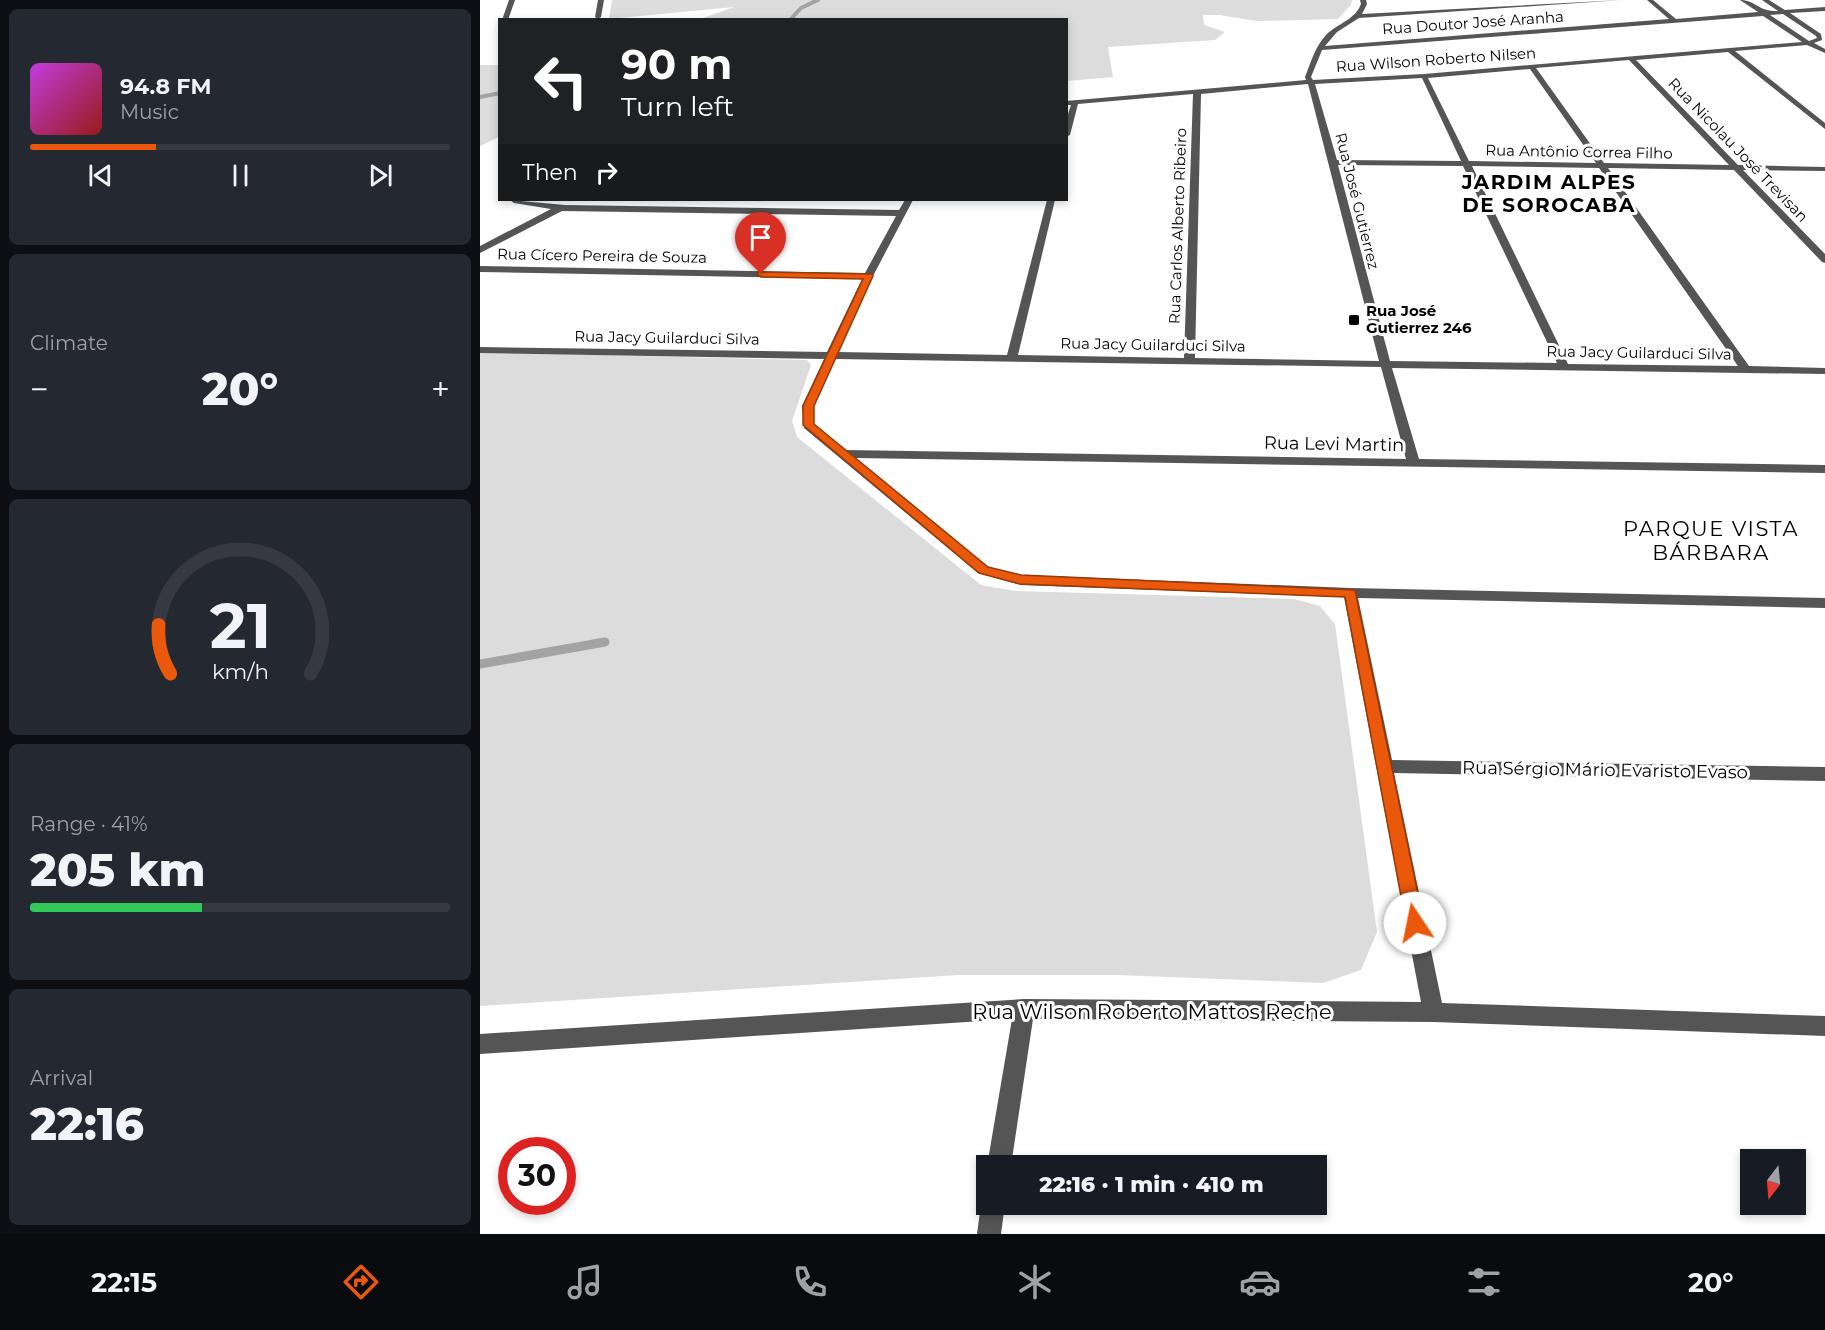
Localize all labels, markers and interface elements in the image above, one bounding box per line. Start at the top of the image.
street label: Rua Doutor José Aranha [1381,7,1564,38]
text: 90 m [621,38,732,90]
icon: left [522,42,600,120]
street label: Rua Wilson Roberto Nilsen [1335,43,1537,76]
text: 94.8 FM [120,73,211,100]
street label: Rua Nicolau José Trevisan [1664,73,1812,226]
text: Turn left [621,90,734,123]
text: Music [120,100,179,124]
street label: Rua Carlos Alberto Ribeiro [1165,127,1190,324]
street label: Rua José Gutierrez [1331,131,1384,272]
street label: Rua Antônio Correa Filho [1485,140,1673,163]
icon: right [590,156,623,189]
icon: previous [84,159,117,192]
icon: pause [224,159,257,192]
icon: next [364,159,397,192]
text: Then [522,159,578,186]
district label: JARDIM ALPES DE SOROCABA [1461,170,1636,217]
pin [735,212,786,274]
icon: arrive [744,221,777,254]
street label: Rua Cícero Pereira de Souza [497,244,707,267]
place label: Rua José Gutierrez 246 [1366,301,1472,337]
marker: Rua José Gutierrez 246 [1347,313,1361,327]
street label: Rua Jacy Guilarduci Silva [574,326,760,349]
text: Climate [30,331,108,355]
street label: Rua Jacy Guilarduci Silva [1060,333,1246,356]
street label: Rua Jacy Guilarduci Silva [1546,341,1732,364]
text: 20° [202,361,278,416]
text: − [30,369,49,409]
text: + [431,369,450,409]
street label: Rua Levi Martin [1264,432,1404,456]
district label: PARQUE VISTA BÁRBARA [1623,516,1799,565]
text: 21 [209,588,271,664]
text: km/h [211,658,269,684]
street label: Rua Sérgio Mário Evaristo Evaso [1462,757,1748,783]
text: Range · 41% [30,812,148,836]
text: 205 km [30,842,206,897]
position arrow [1383,891,1447,955]
street label: Rua Wilson Roberto Mattos Reche [972,999,1332,1024]
text: Arrival [30,1066,93,1090]
text: 22:16 [30,1096,144,1151]
speed limit sign: 30 [498,1137,576,1215]
north arrow [1740,1149,1806,1215]
map controls [1740,1149,1806,1215]
text: 22:16 · 1 min · 410 m [1039,1171,1264,1198]
icon: directions [340,1261,382,1303]
icon: music [564,1261,606,1303]
icon: phone [789,1261,831,1303]
icon: climate [1014,1261,1056,1303]
icon: car [1239,1261,1281,1303]
icon: filters [1463,1261,1505,1303]
text: 22:15 [91,1266,157,1299]
text: 20° [1688,1266,1734,1299]

